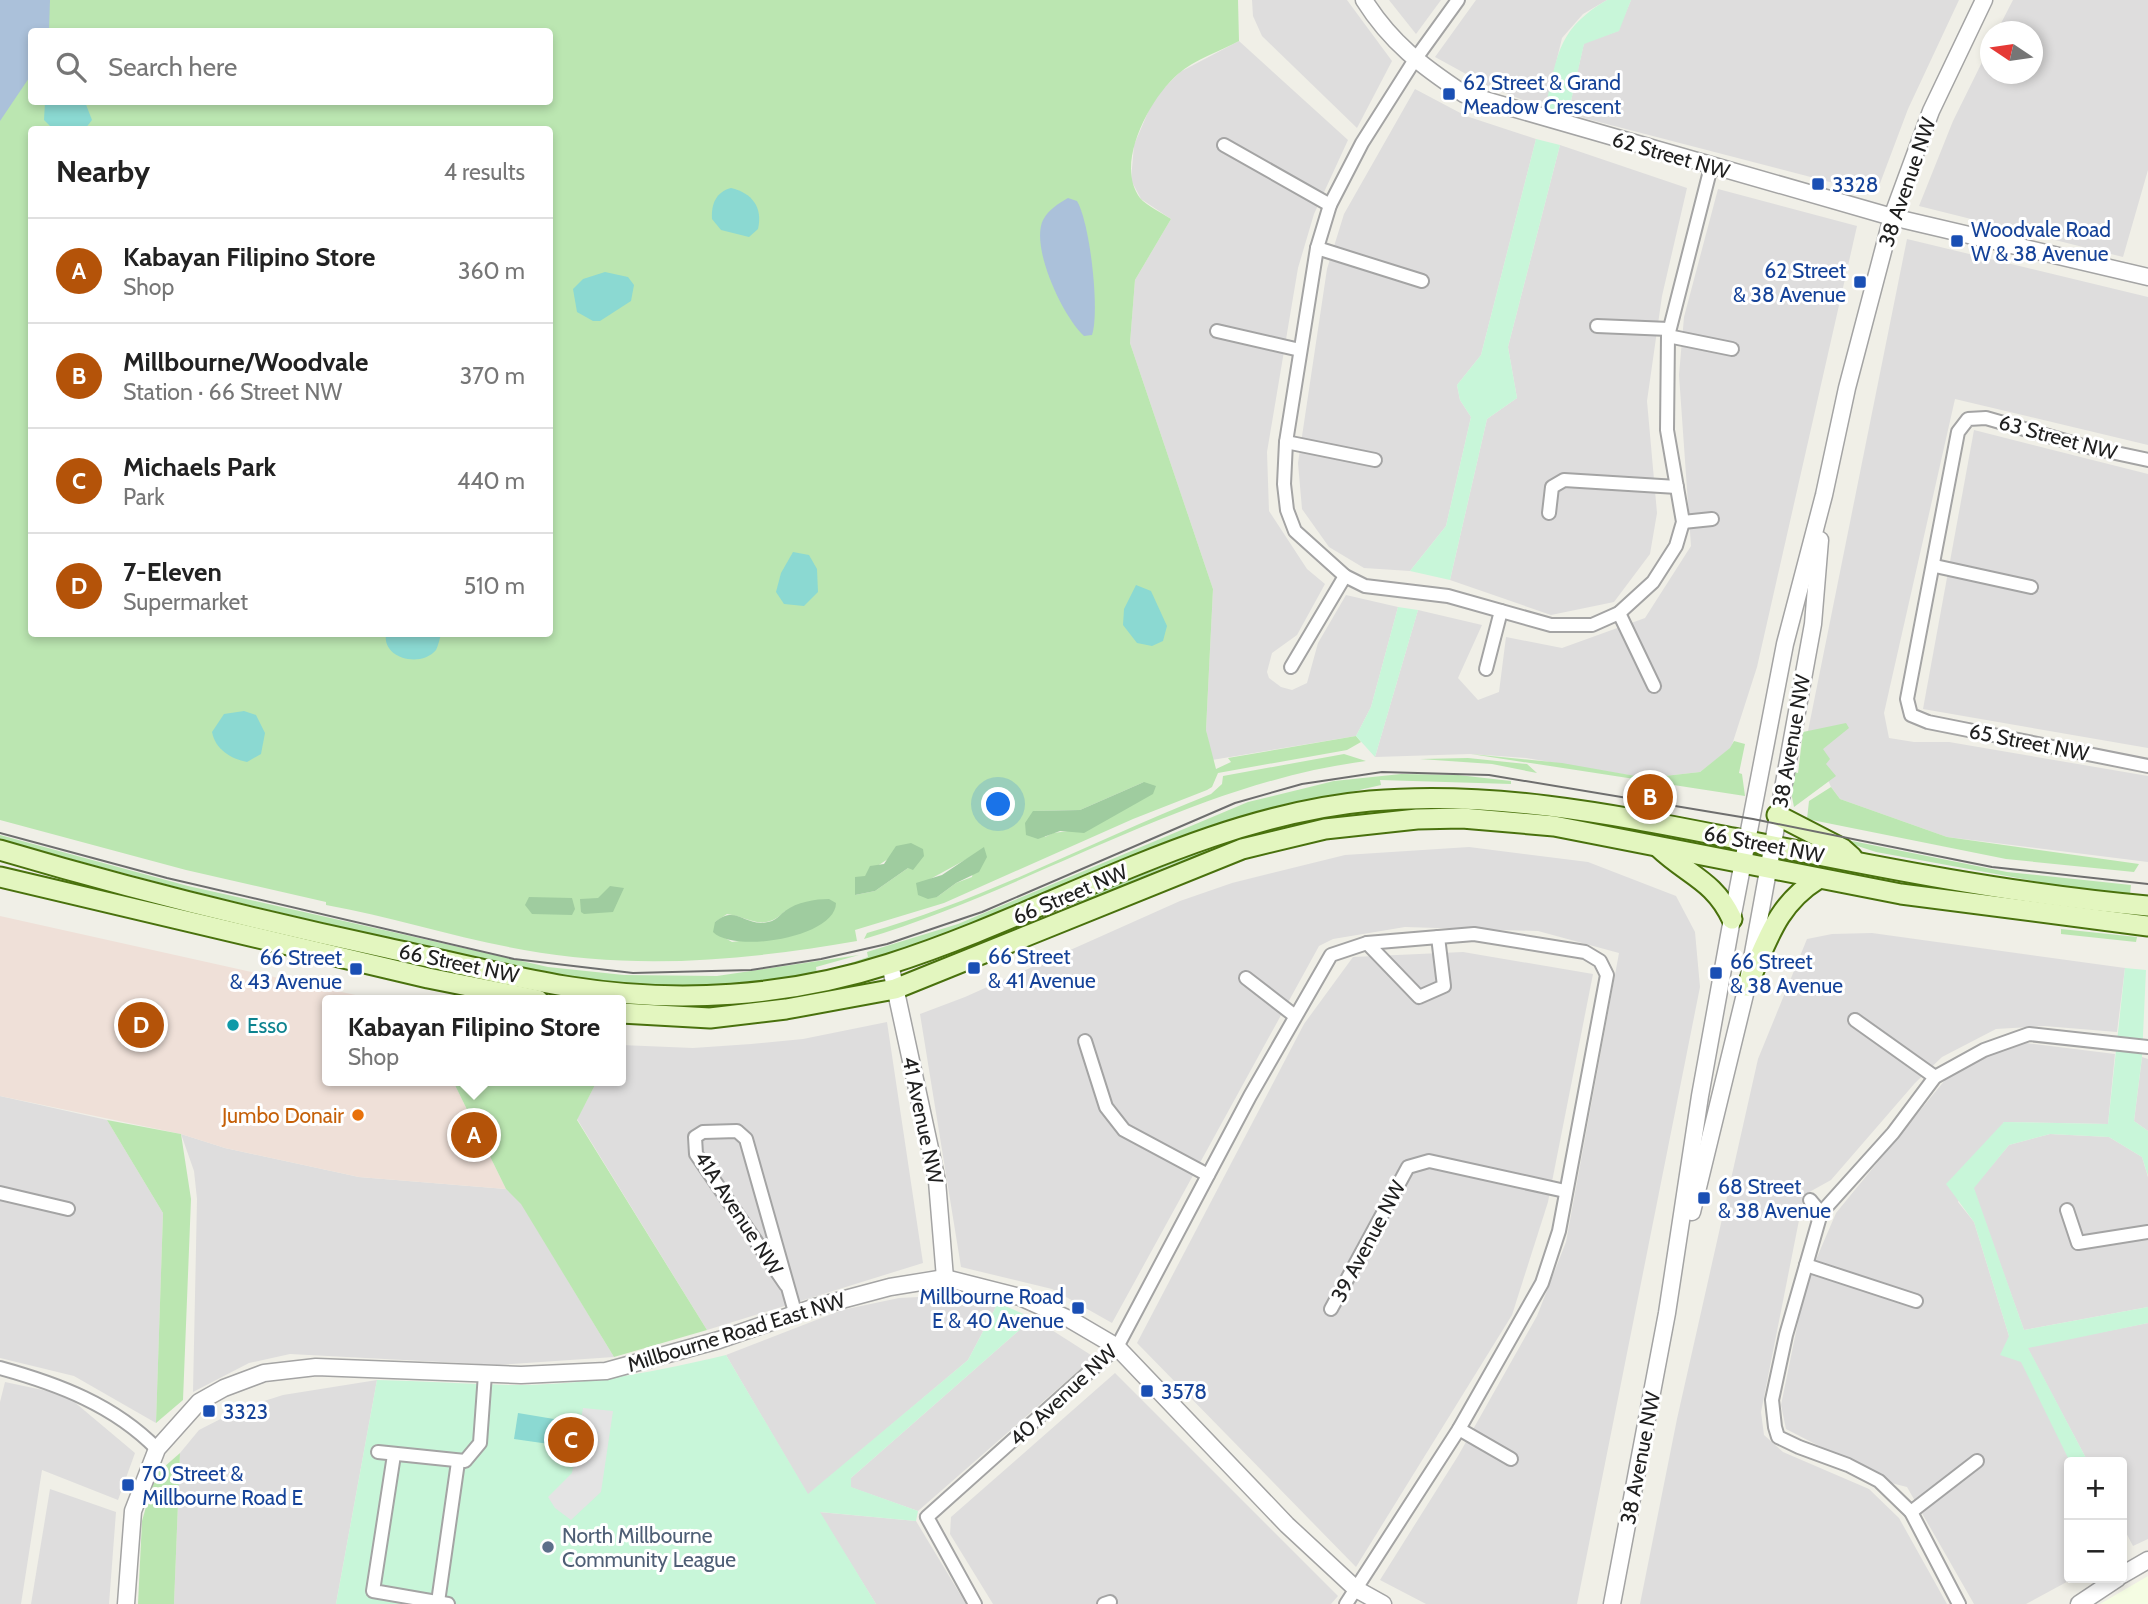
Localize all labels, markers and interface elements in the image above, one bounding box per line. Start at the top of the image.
north arrow [1980,21,2043,84]
search box [28,28,553,105]
icon: search [52,48,90,86]
text: Search here [108,51,237,83]
place label: 62 Street & Grand Meadow Crescent [1463,70,1621,119]
marker: 62 Street & Grand Meadow Crescent [1441,86,1457,102]
street label: 38 Avenue NW [1873,114,1941,250]
street label: 62 Street NW [1609,126,1733,184]
text: Nearby [56,153,150,190]
text: 4 results [444,158,525,186]
place label: 3328 [1832,172,1878,197]
marker: 3328 [1810,176,1826,192]
place label: Woodvale Road W & 38 Avenue [1971,217,2111,266]
marker: Woodvale Road W & 38 Avenue [1949,233,1965,249]
text: Kabayan Filipino Store [123,241,376,273]
text: A [72,257,86,285]
text: 360 m [458,257,525,285]
place label: 62 Street & 38 Avenue [1733,258,1846,307]
text: Shop [123,273,174,301]
marker: 62 Street & 38 Avenue [1852,274,1868,290]
text: Millbourne/Woodvale [123,346,368,378]
text: B [72,362,86,390]
text: 370 m [460,362,525,390]
text: Station · 66 Street NW [123,378,342,406]
street label: 63 Street NW [1996,409,2120,465]
text: Michaels Park [123,451,276,483]
text: C [72,467,86,495]
text: 440 m [457,467,525,495]
text: Park [123,483,164,511]
text: 7-Eleven [123,556,222,588]
text: D [71,572,87,600]
text: 510 m [464,572,525,600]
text: Supermarket [123,588,248,616]
street label: 38 Avenue NW [1767,672,1815,810]
street label: 65 Street NW [1967,718,2091,766]
pin: B [1627,771,1673,823]
your location [981,787,1015,821]
street label: 66 Street NW [1702,820,1826,868]
street label: 66 Street NW [1009,859,1131,929]
street label: 66 Street NW [397,938,521,988]
place label: 66 Street & 41 Avenue [988,944,1096,993]
place label: 66 Street & 43 Avenue [230,945,342,994]
place label: 66 Street & 38 Avenue [1730,949,1843,998]
marker: 66 Street & 41 Avenue [966,960,982,976]
marker: 66 Street & 43 Avenue [348,961,364,977]
marker: 66 Street & 38 Avenue [1708,965,1724,981]
popup [322,995,626,1086]
pin: D [118,999,164,1051]
text: Kabayan Filipino Store [348,1011,600,1043]
place label: Esso [247,1013,287,1038]
marker: Esso [225,1017,241,1033]
text: Shop [348,1043,399,1071]
street label: 41 Avenue NW [897,1054,949,1186]
place label: Jumbo Donair [221,1103,344,1128]
marker: Jumbo Donair [350,1107,366,1123]
pin: A [451,1109,497,1161]
street label: 41A Avenue NW [690,1146,788,1280]
place label: 68 Street & 38 Avenue [1718,1174,1831,1223]
street label: 39 Avenue NW [1326,1176,1411,1306]
marker: 68 Street & 38 Avenue [1696,1190,1712,1206]
place label: Millbourne Road E & 40 Avenue [919,1284,1064,1333]
street label: Millbourne Road East NW [624,1287,848,1377]
marker: Millbourne Road E & 40 Avenue [1070,1300,1086,1316]
street label: 40 Avenue NW [1004,1339,1122,1451]
place label: 3578 [1161,1379,1207,1404]
marker: 3578 [1139,1383,1155,1399]
street label: 38 Avenue NW [1615,1389,1665,1527]
place label: 3323 [223,1399,268,1424]
marker: 3323 [201,1403,217,1419]
pin: C [548,1414,594,1466]
map controls [2064,1457,2127,1583]
button: + [2064,1457,2127,1520]
place label: 70 Street & Millbourne Road E [142,1461,303,1510]
marker: 70 Street & Millbourne Road E [120,1477,136,1493]
button: − [2064,1520,2127,1583]
place label: North Millbourne Community League [562,1523,736,1572]
marker: North Millbourne Community League [540,1539,556,1555]

